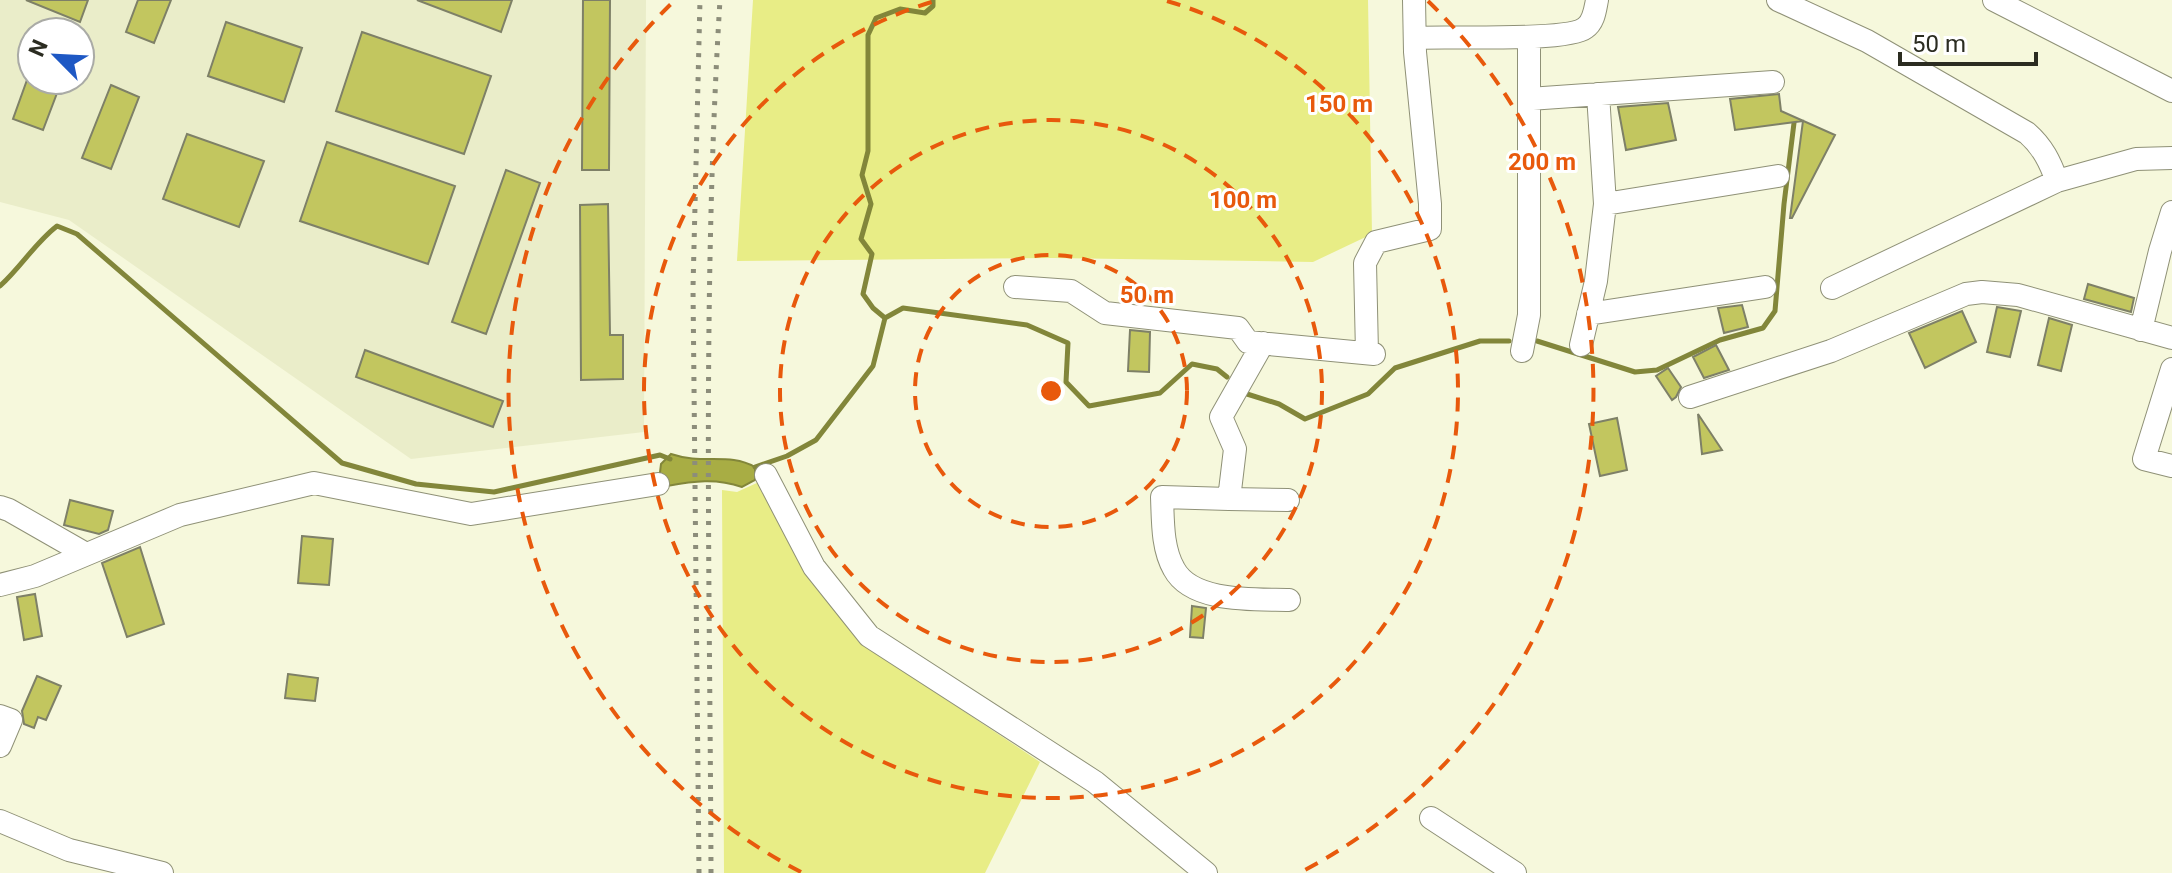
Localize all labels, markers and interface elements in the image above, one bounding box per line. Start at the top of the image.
north arrow [16,16,96,96]
scale bar [1900,16,2036,66]
text: 50 m [1912,30,1966,58]
text: N [24,36,53,60]
text: 150 m [1305,90,1373,118]
text: 200 m [1508,148,1576,176]
text: 100 m [1209,186,1277,214]
text: 50 m [1120,281,1174,309]
centre of rings [1037,377,1065,405]

